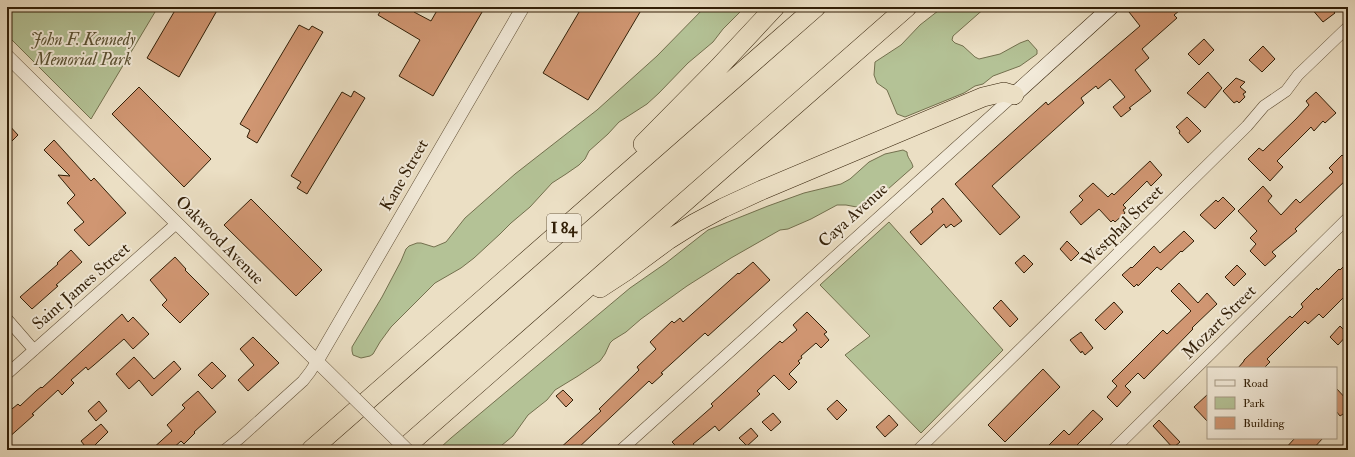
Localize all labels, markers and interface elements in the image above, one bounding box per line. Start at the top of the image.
park label: John F. Kennedy Memorial Park [30,29,136,70]
street label: Kane Street [375,135,433,215]
street label: Caya Avenue [814,178,893,252]
street label: Westphal Street [1076,180,1168,273]
street label: Oakwood Avenue [171,191,269,289]
road number: I 84 [547,214,581,242]
street label: Saint James Street [28,237,135,335]
street label: Mozart Street [1178,280,1261,363]
legend [1207,367,1337,439]
text: Road [1243,376,1268,391]
text: Park [1243,396,1265,411]
text: Building [1243,416,1286,431]

